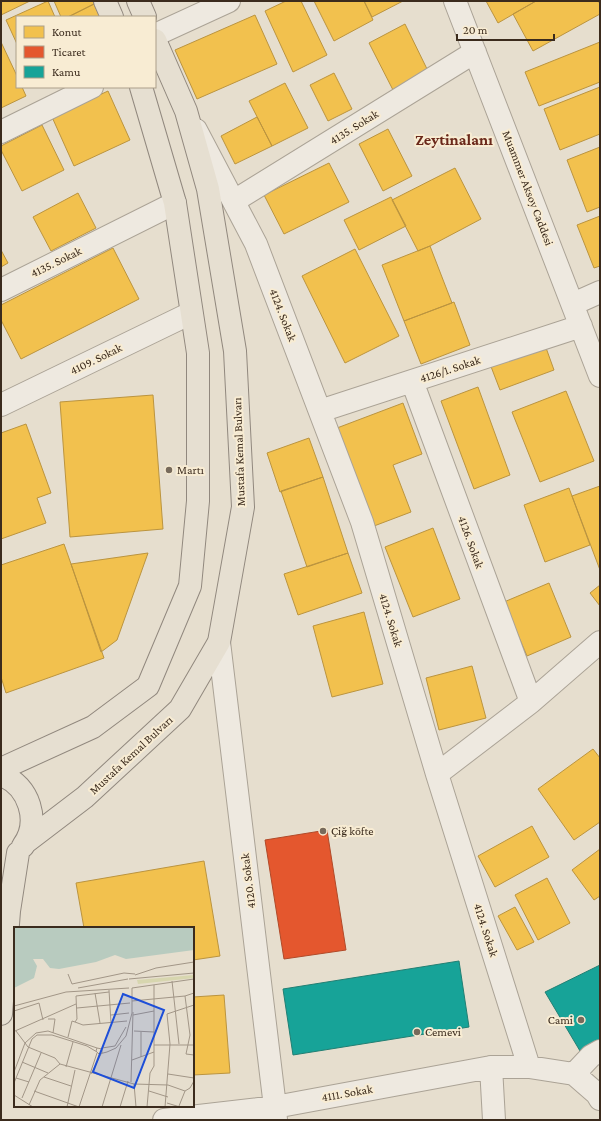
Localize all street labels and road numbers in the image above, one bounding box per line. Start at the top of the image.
street label: 4135. Sokak [327,106,381,147]
street label: Muammer Aksoy Caddesi [500,128,556,248]
street label: 4135. Sokak [28,244,84,280]
street label: 4124. Sokak [267,287,300,344]
street label: 4109. Sokak [68,340,125,378]
street label: 4126/1. Sokak [418,353,482,385]
street label: Mustafa Kemal Bulvarı [230,397,248,507]
street label: 4126. Sokak [455,514,487,571]
street label: 4124. Sokak [376,591,406,649]
street label: Mustafa Kemal Bulvarı [86,713,176,797]
street label: 4120. Sokak [238,852,258,910]
street label: 4124. Sokak [471,901,501,959]
street label: 4111. Sokak [320,1082,374,1104]

